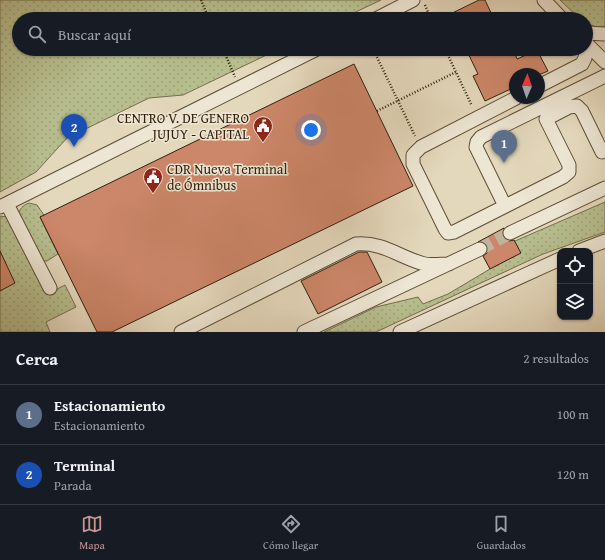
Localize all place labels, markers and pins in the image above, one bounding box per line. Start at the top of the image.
place label: CENTRO V. DE GENERO JUJUY - CAPITAL [117,108,249,144]
pin: 2 [61,114,87,147]
public building icon: CENTRO V. DE GENERO JUJUY - CAPITAL [252,115,274,143]
pin: 1 [491,130,517,163]
place label: CDR Nueva Terminal de Ómnibus [167,159,287,195]
public building icon: CDR Nueva Terminal de Ómnibus [142,166,164,194]

